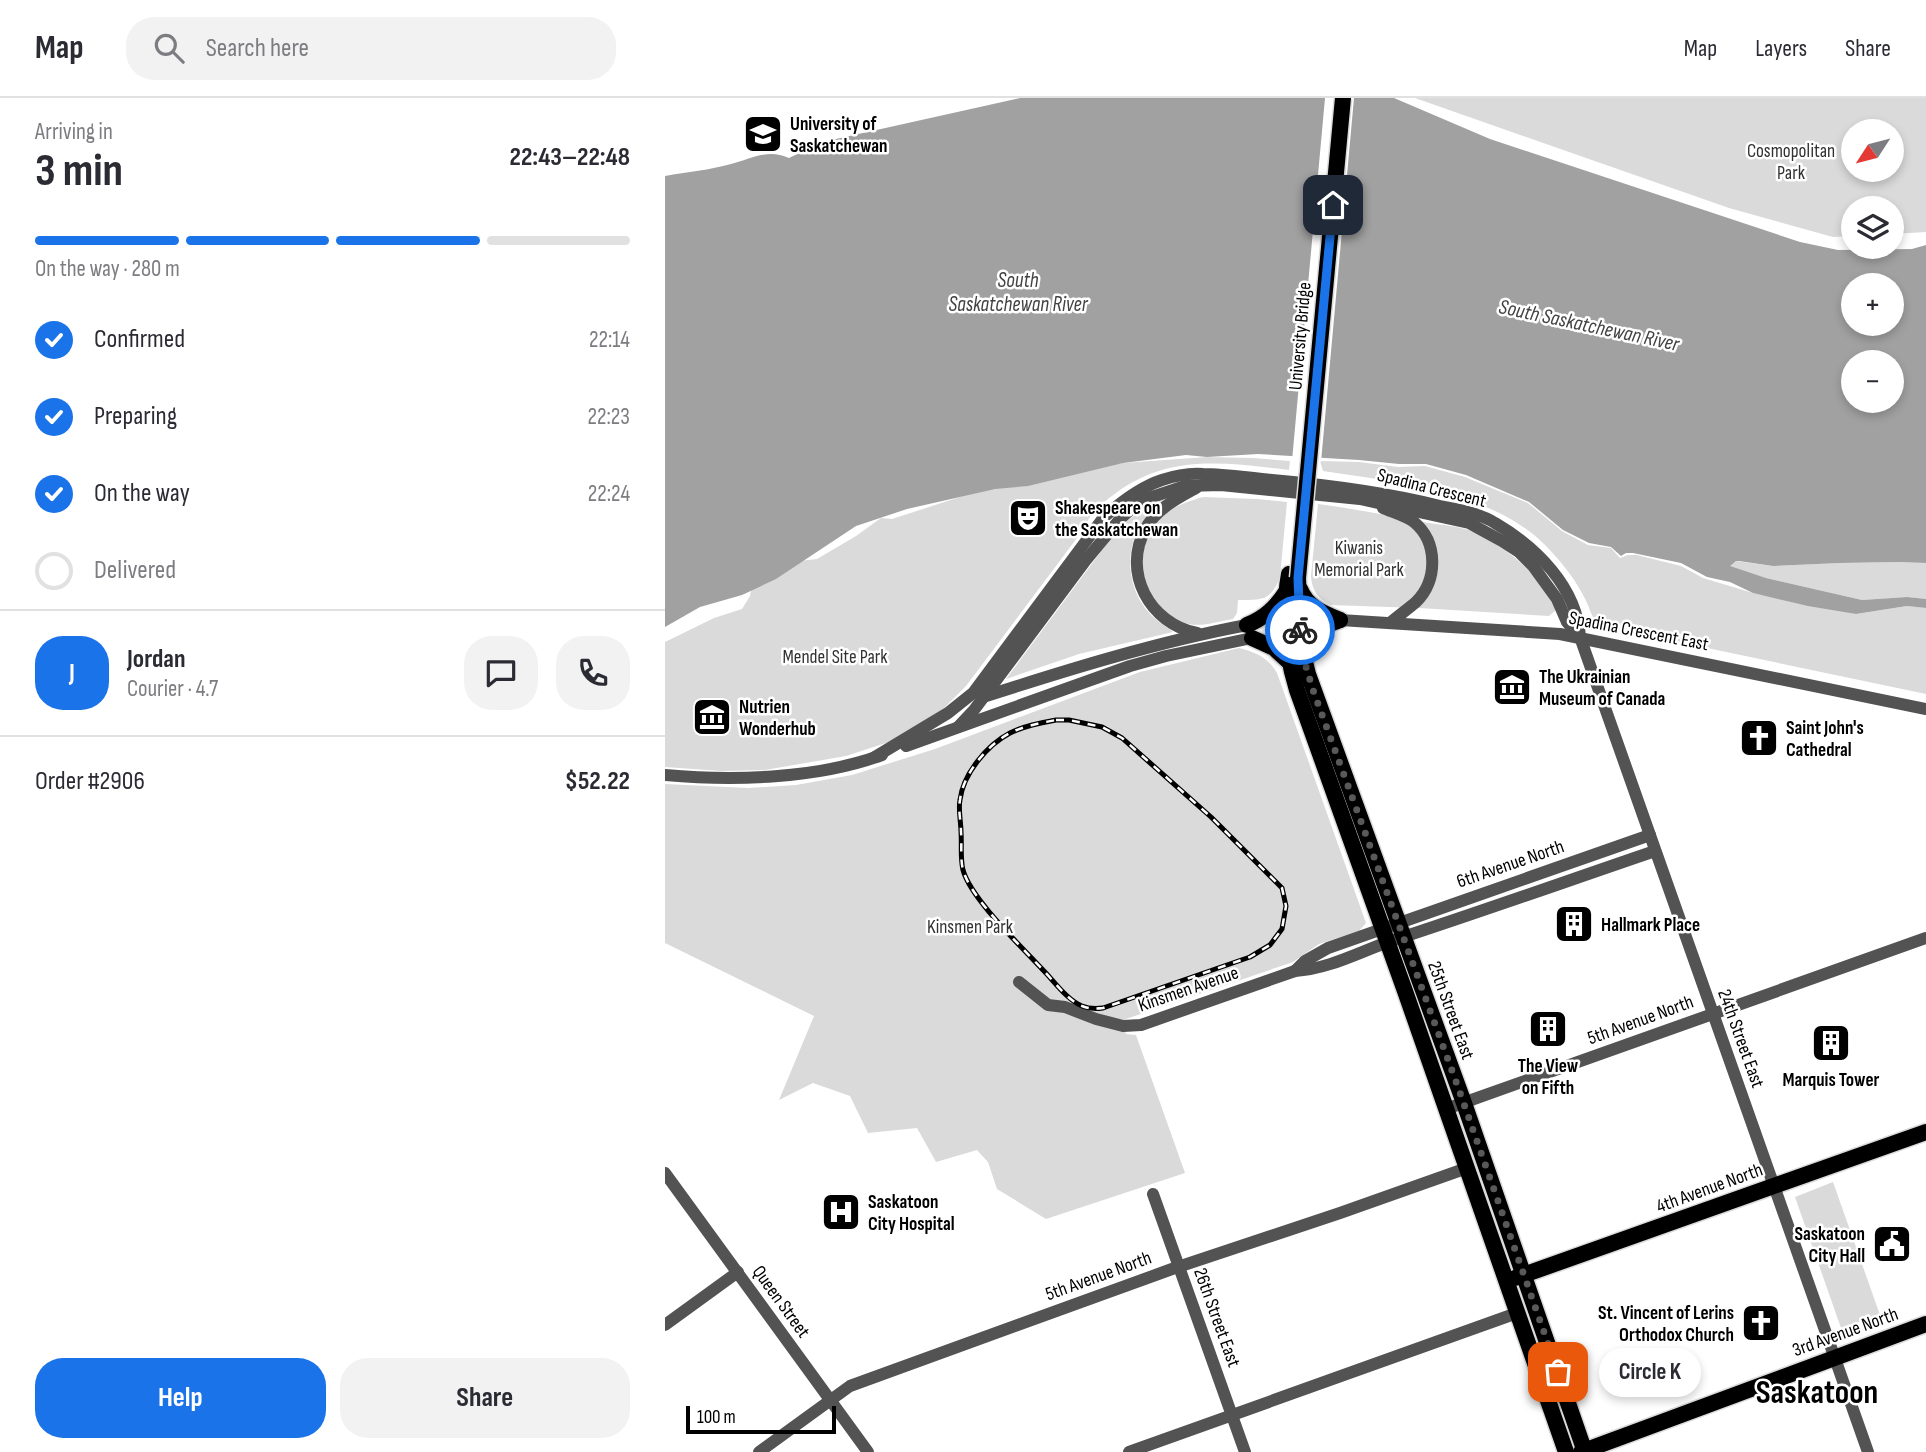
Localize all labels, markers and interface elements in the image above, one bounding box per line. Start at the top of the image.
search box [126,17,616,80]
text: Map [35,28,84,68]
icon: search [150,29,188,67]
text: Search here [206,33,309,64]
text: Map [1684,34,1717,63]
text: Layers [1755,34,1807,63]
text: Share [1845,34,1891,63]
school or university icon: University of Saskatchewan [742,113,784,155]
place label: University of Saskatchewan [790,113,888,158]
text: Arriving in [35,118,113,146]
north arrow [1841,119,1904,182]
map controls [1841,119,1904,413]
park label: Cosmopolitan Park [1747,140,1835,185]
text: 22:43–22:48 [510,142,630,173]
text: 3 min [35,144,123,199]
pin [1303,175,1363,235]
icon: home [1314,186,1352,224]
button: layers [1841,196,1904,259]
text: On the way · 280 m [35,255,180,283]
water label: South Saskatchewan River [948,268,1089,317]
button: + [1841,273,1904,336]
street label: University Bridge [1284,281,1317,391]
water label: South Saskatchewan River [1497,294,1682,357]
icon: check [35,321,73,359]
text: Confirmed [94,324,185,355]
text: 22:14 [589,326,630,354]
button: − [1841,350,1904,413]
icon: check [35,398,73,436]
text: Preparing [94,401,177,432]
text: 22:23 [588,403,630,431]
street label: Spadina Crescent [1375,464,1489,513]
icon: check [35,475,73,513]
text: On the way [94,478,190,509]
text: 22:24 [588,480,630,508]
theatre icon: Shakespeare on the Saskatchewan [1007,497,1049,539]
place label: Shakespeare on the Saskatchewan [1055,497,1178,542]
park label: Kiwanis Memorial Park [1314,537,1405,582]
text: Delivered [94,555,176,586]
courier [1265,595,1335,665]
street label: Spadina Crescent East [1567,607,1711,656]
icon: bike [1281,611,1319,649]
button: chat [464,636,538,710]
button: phone [556,636,630,710]
text: Jordan [127,644,185,675]
park label: Mendel Site Park [783,646,888,669]
text: J [69,658,75,689]
museum icon: The Ukrainian Museum of Canada [1491,666,1533,708]
place label: The Ukrainian Museum of Canada [1539,666,1665,711]
text: Courier · 4.7 [127,675,218,703]
museum icon: Nutrien Wonderhub [691,696,733,738]
place label: Nutrien Wonderhub [739,696,816,741]
church icon: Saint John's Cathedral [1738,717,1780,759]
place label: Saint John's Cathedral [1786,717,1864,762]
text: Order #2906 [35,766,145,797]
text: $52.22 [565,766,630,797]
street label: 6th Avenue North [1454,835,1567,894]
building icon: Hallmark Place [1553,903,1595,945]
place label: Hallmark Place [1601,914,1700,937]
park label: Kinsmen Park [927,916,1014,939]
street label: 25th Street East [1422,958,1479,1063]
street label: Kinsmen Avenue [1135,962,1242,1017]
street label: 24th Street East [1712,986,1769,1091]
street label: 5th Avenue North [1584,991,1697,1050]
building icon: The View on Fifth [1527,1008,1569,1050]
building icon: Marquis Tower [1810,1022,1852,1064]
place label: The View on Fifth [1518,1055,1579,1100]
place label: Marquis Tower [1783,1069,1880,1092]
street label: 4th Avenue North [1653,1159,1766,1218]
hospital icon: Saskatoon City Hospital [820,1191,862,1233]
place label: Saskatoon City Hospital [868,1191,955,1236]
place label: Saskatoon City Hall [1794,1223,1865,1268]
public building icon: Saskatoon City Hall [1871,1223,1913,1265]
street label: 5th Avenue North [1042,1247,1155,1306]
street label: Queen Street [747,1261,815,1343]
street label: 26th Street East [1188,1265,1245,1370]
place label: St. Vincent of Lerins Orthodox Church [1598,1302,1734,1347]
church icon: St. Vincent of Lerins Orthodox Church [1740,1302,1782,1344]
street label: 3rd Avenue North [1790,1303,1901,1362]
pin [1528,1342,1588,1402]
callout: Circle K [1600,1348,1701,1396]
icon: bag [1539,1353,1577,1391]
button: Help [35,1358,326,1438]
button: Share [340,1358,630,1438]
text: Circle K [1619,1358,1681,1386]
district label: Saskatoon [1756,1373,1878,1413]
scale bar [686,1403,837,1435]
text: 100 m [697,1406,736,1429]

